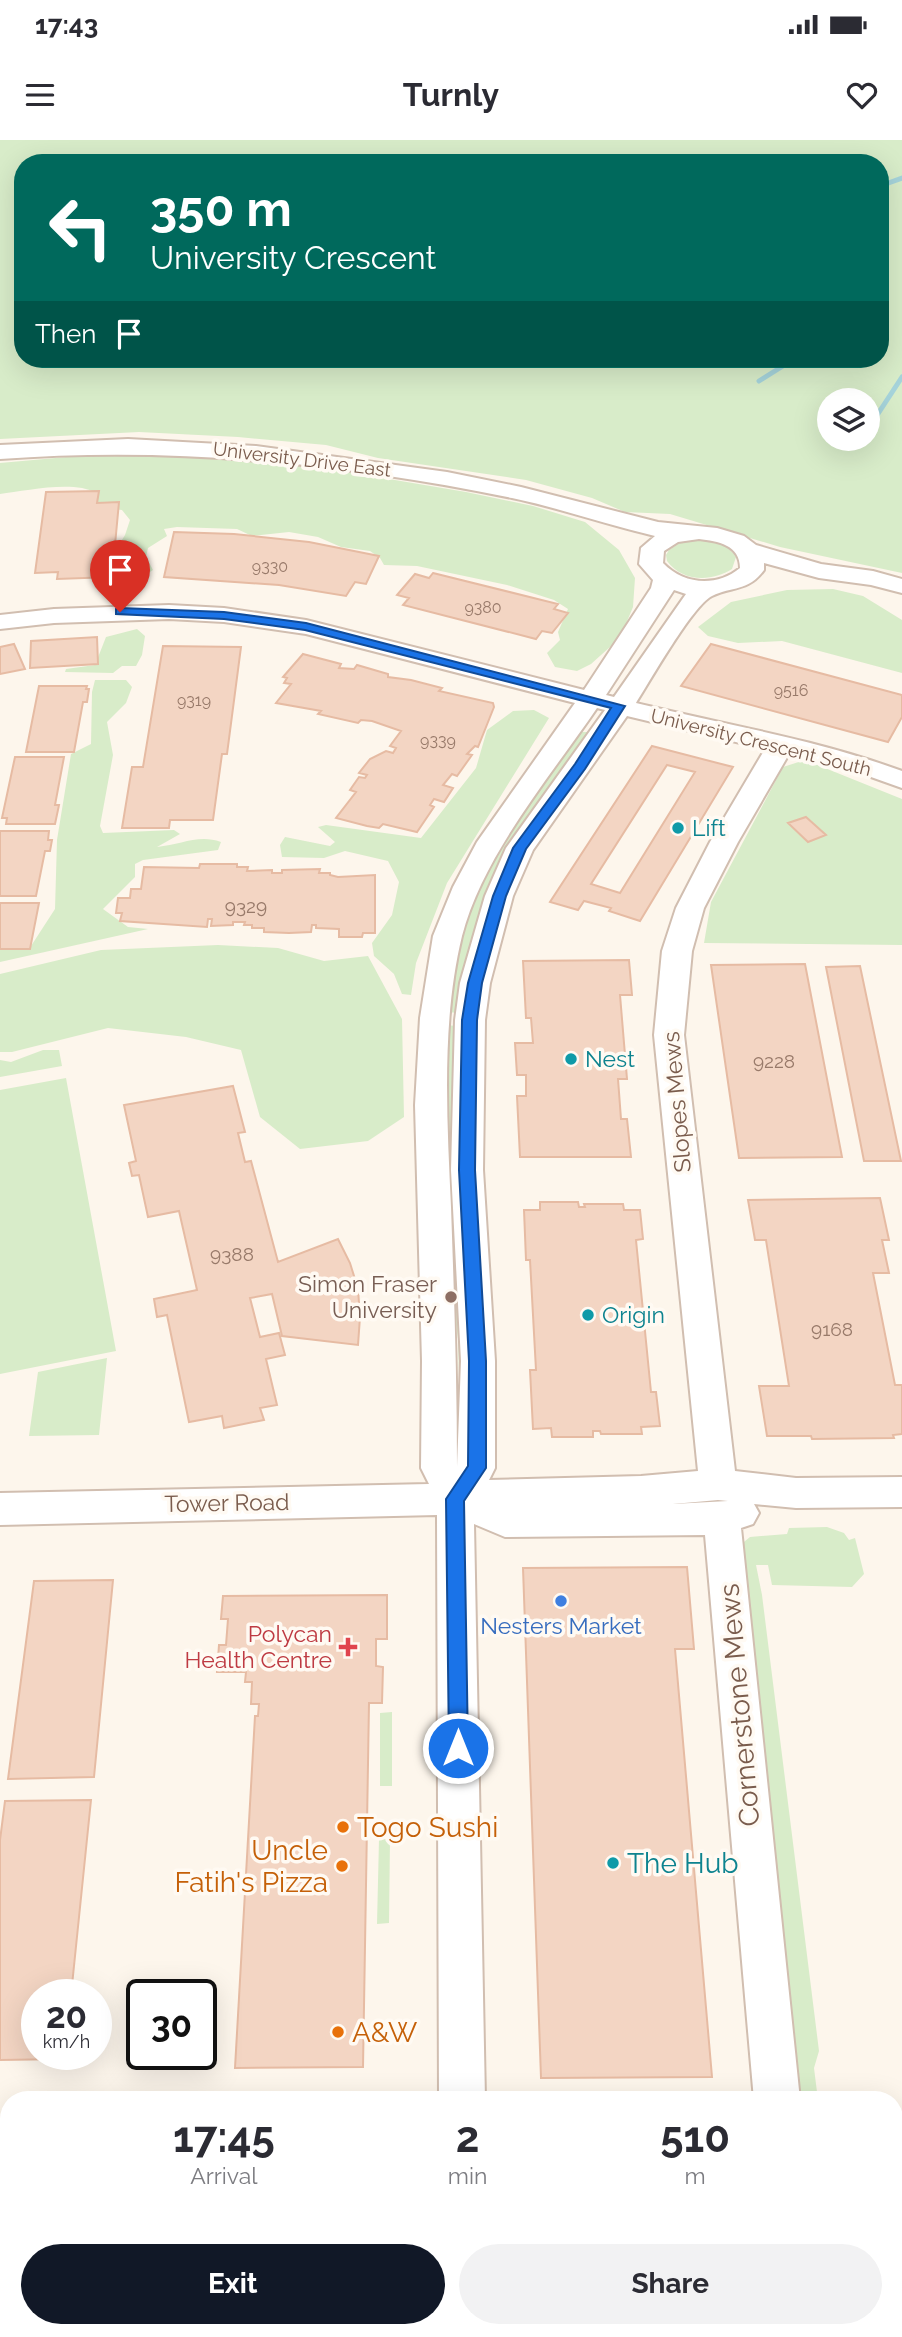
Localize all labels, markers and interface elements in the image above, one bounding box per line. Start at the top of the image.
text: 17:43 [35,10,98,40]
icon: menu [21,76,59,114]
text: Turnly [403,76,499,113]
icon: heart [843,76,881,114]
text: 350 m [150,180,292,237]
icon: left [35,182,126,273]
text: University Crescent [150,239,436,276]
icon: arrive [110,315,148,353]
text: Then [35,319,96,349]
map controls [817,388,880,451]
button: layers [817,388,880,451]
street label: University Drive East [212,437,393,481]
pin [90,540,150,612]
icon: arrive [101,551,139,589]
house number: 9330 [252,557,288,576]
house number: 9380 [464,598,502,617]
house number: 9516 [774,681,808,700]
house number: 9319 [177,691,211,710]
street label: University Crescent South [649,704,873,780]
house number: 9339 [420,731,456,750]
place label: Lift [692,814,726,841]
marker: Lift [670,820,686,836]
house number: 9329 [225,895,267,917]
street label: Slopes Mews [657,1031,696,1174]
place label: Nest [585,1045,635,1072]
house number: 9228 [753,1050,795,1072]
marker: Nest [563,1051,579,1067]
house number: 9388 [210,1243,254,1265]
place label: Simon Fraser University [298,1270,437,1323]
marker: Simon Fraser University [443,1289,459,1305]
place label: Origin [602,1301,665,1328]
marker: Origin [580,1307,596,1323]
house number: 9168 [811,1318,853,1340]
street label: Tower Road [164,1488,290,1517]
street label: Cornerstone Mews [712,1582,767,1828]
marker: Nesters Market [553,1593,569,1609]
place label: Nesters Market [480,1612,642,1639]
place label: Polycan Health Centre [184,1620,332,1673]
marker: Polycan Health Centre [338,1637,358,1657]
position arrow [421,1711,495,1785]
place label: Togo Sushi [357,1811,498,1844]
marker: Togo Sushi [335,1819,351,1835]
place label: Uncle Fatih's Pizza [175,1834,328,1899]
place label: The Hub [627,1847,739,1880]
marker: The Hub [605,1855,621,1871]
marker: Uncle Fatih's Pizza [334,1858,350,1874]
speed limit sign: 30 [126,1979,217,2070]
text: 20 [46,1995,87,2036]
place label: A&W [352,2016,417,2049]
marker: A&W [330,2024,346,2040]
text: km/h [43,2031,90,2052]
text: 17:45 [173,2113,275,2162]
text: 2 [456,2113,479,2162]
text: 510 [660,2113,730,2162]
text: Arrival [190,2162,258,2189]
text: min [448,2162,487,2189]
text: m [685,2162,706,2189]
button: Exit [21,2244,445,2324]
button: Share [459,2244,882,2324]

